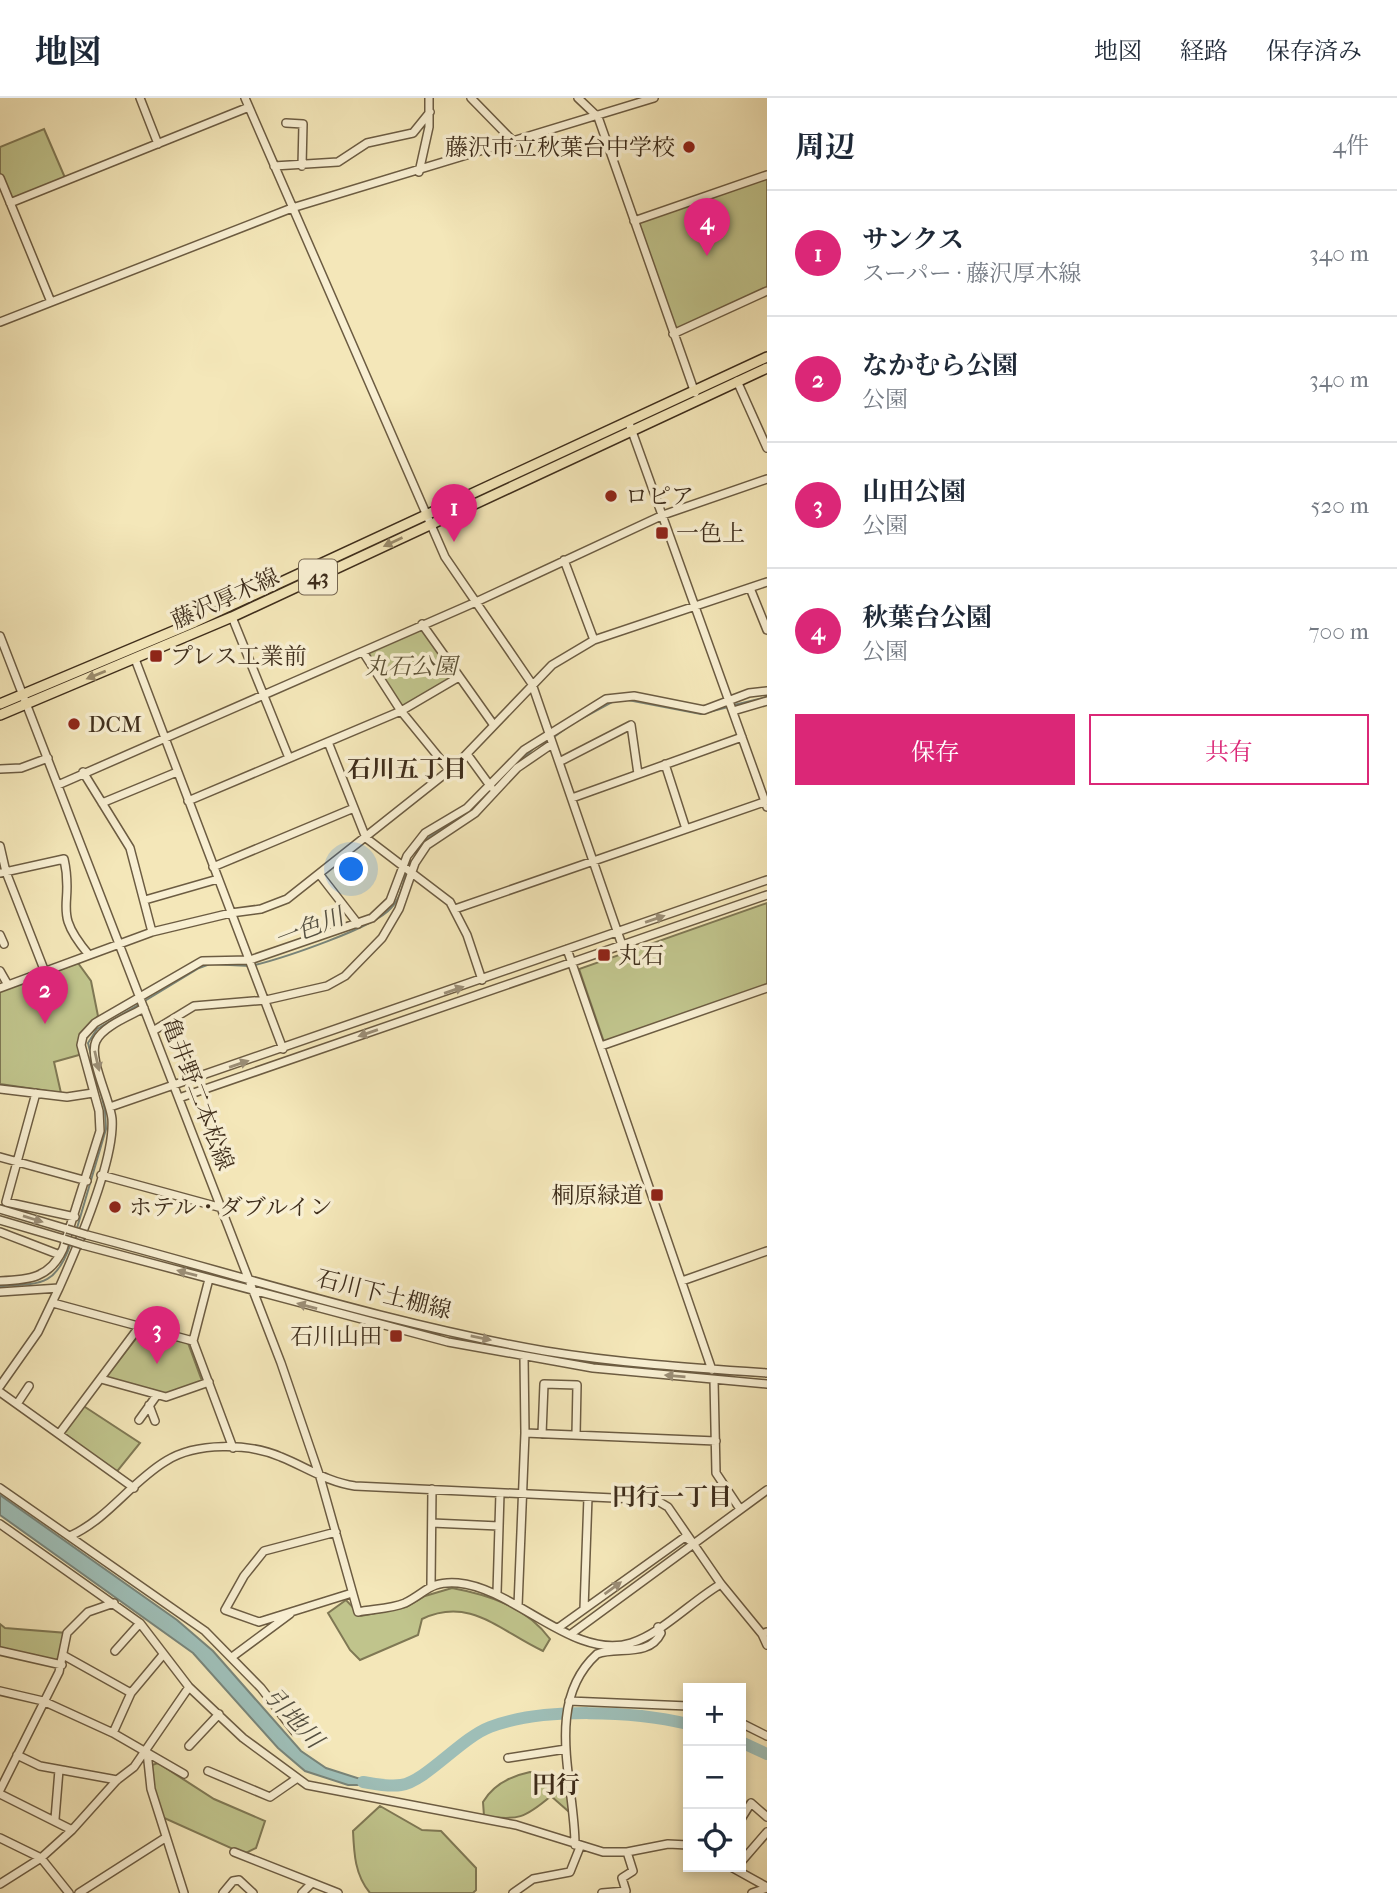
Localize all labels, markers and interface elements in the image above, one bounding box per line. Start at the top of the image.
text: 地図 [35,33,101,72]
text: 地図 [1094,37,1142,65]
text: 経路 [1180,37,1228,65]
text: 保存済み [1266,37,1362,65]
text: 周辺 [795,130,855,165]
text: 4件 [1332,132,1369,159]
place label: 藤沢市立秋葉台中学校 [445,134,675,161]
marker: 藤沢市立秋葉台中学校 [681,139,697,155]
pin: 4 [684,198,730,256]
text: サンクス [862,224,964,255]
text: 1 [814,240,822,267]
text: 340 m [1309,240,1369,267]
text: スーパー · 藤沢厚木線 [862,260,1081,287]
text: なかむら公園 [862,350,1018,381]
text: 2 [812,366,824,393]
text: 340 m [1309,366,1369,393]
text: 公園 [862,386,908,413]
text: 山田公園 [862,476,966,507]
place label: ロピア [625,483,694,510]
pin: 1 [431,484,477,542]
marker: ロピア [603,488,619,504]
text: 3 [813,492,823,519]
text: 520 m [1310,492,1369,519]
text: 公園 [862,512,908,539]
place label: 一色上 [676,520,745,547]
marker: 一色上 [654,525,670,541]
one-way arrow [383,536,403,548]
road number: 43 [299,560,337,594]
street label: 藤沢厚木線 [167,563,283,634]
text: 秋葉台公園 [862,602,992,633]
text: 4 [811,618,825,645]
text: 700 m [1309,618,1369,645]
text: 公園 [862,638,908,665]
place label: プレス工業前 [170,643,306,670]
marker: プレス工業前 [148,648,164,664]
park label: 丸石公園 [365,653,461,680]
one-way arrow [85,670,106,681]
place label: DCM [88,711,142,738]
button: 保存 [795,714,1075,785]
button: 共有 [1089,714,1369,785]
marker: DCM [66,716,82,732]
district label: 石川五丁目 [347,755,467,783]
your location [334,852,368,886]
water label: 一色川 [270,901,350,954]
one-way arrow [645,914,666,925]
place label: 丸石 [618,942,664,969]
marker: 丸石 [596,947,612,963]
pin: 2 [22,966,68,1024]
one-way arrow [444,984,465,995]
street label: 亀井野二本松線 [156,1014,239,1174]
one-way arrow [358,1028,379,1039]
one-way arrow [92,1051,103,1073]
one-way arrow [229,1058,250,1068]
place label: 桐原緑道 [551,1182,643,1209]
marker: 桐原緑道 [649,1187,665,1203]
place label: ホテル・ダブルイン [129,1194,333,1221]
marker: ホテル・ダブルイン [107,1199,123,1215]
one-way arrow [23,1215,44,1225]
street label: 石川下土棚線 [314,1265,454,1324]
one-way arrow [176,1267,198,1278]
one-way arrow [297,1300,318,1310]
pin: 3 [134,1306,180,1364]
place label: 石川山田 [290,1323,382,1350]
marker: 石川山田 [388,1328,404,1344]
one-way arrow [470,1332,492,1343]
one-way arrow [663,1370,685,1381]
district label: 円行一丁目 [612,1483,732,1511]
one-way arrow [604,1581,623,1595]
water label: 引地川 [259,1682,331,1756]
map controls [683,1683,746,1872]
button: + [683,1683,746,1746]
button: − [683,1746,746,1809]
district label: 円行 [532,1771,580,1799]
button: locate [683,1809,746,1872]

